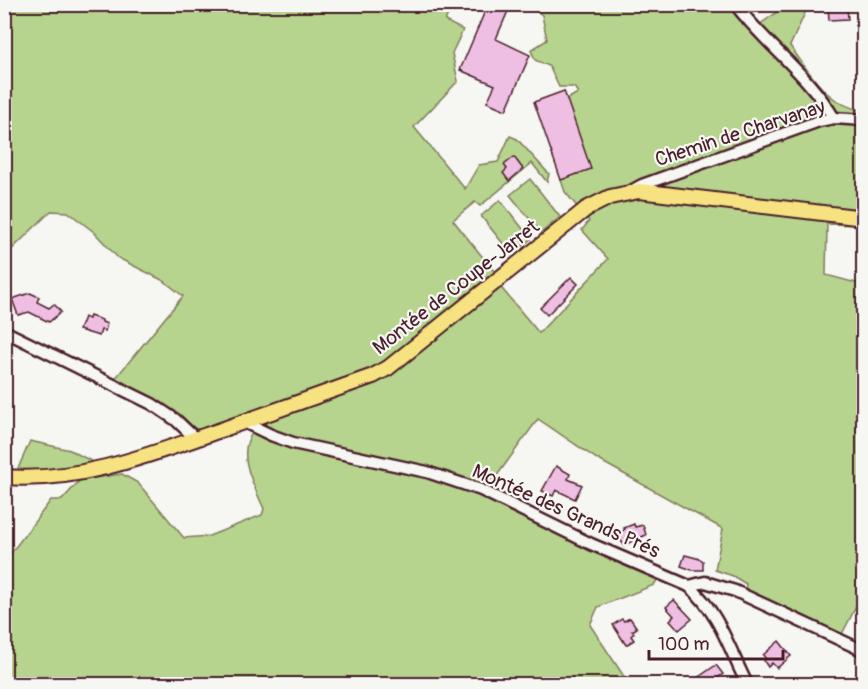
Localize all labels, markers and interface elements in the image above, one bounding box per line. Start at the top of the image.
street label: Chemin de Charvanay [652,94,829,172]
street label: Montée de Coupe-Jarret [368,214,545,360]
street label: Montée des Grands Prés [468,458,664,564]
scale bar [649,623,782,661]
text: 100 m [658,633,710,656]

